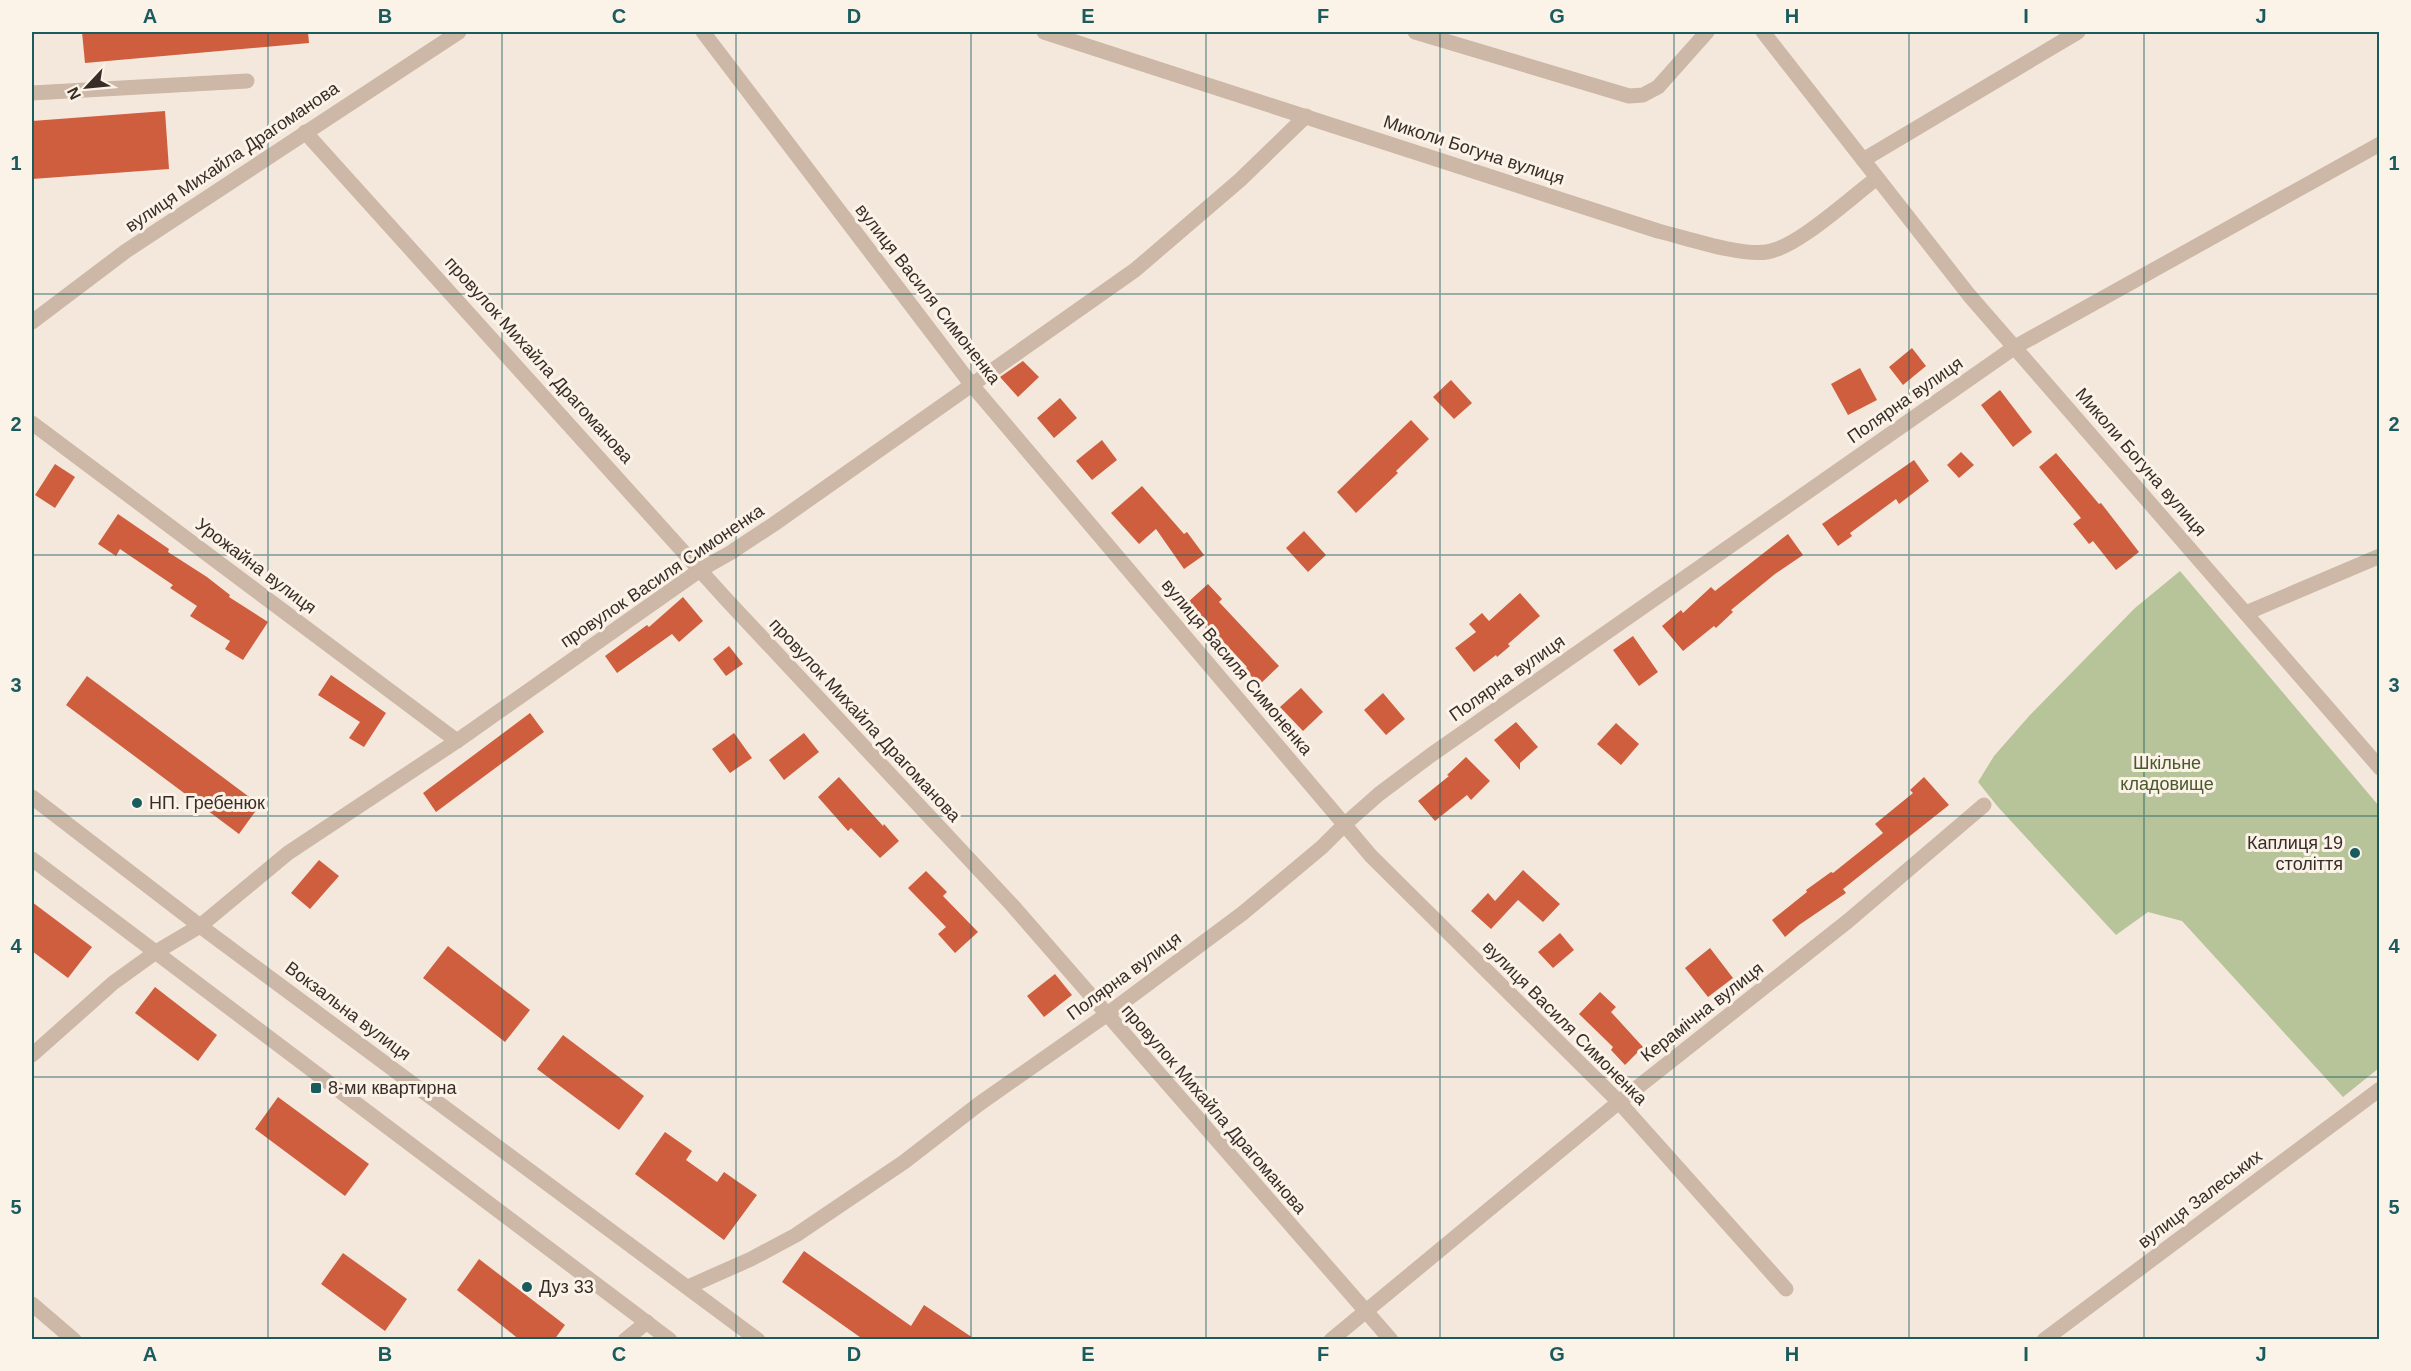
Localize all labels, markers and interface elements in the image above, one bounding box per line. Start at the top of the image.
text: A [143,5,157,27]
text: B [378,5,392,27]
text: C [612,5,626,27]
text: D [847,5,861,27]
text: E [1081,5,1095,27]
text: F [1317,5,1329,27]
text: G [1549,5,1565,27]
text: H [1785,5,1799,27]
text: I [2023,5,2029,27]
text: J [2255,5,2267,27]
north arrow [57,57,117,117]
street label: вулиця Михайла Драгоманова [122,77,343,236]
text: N [64,84,84,102]
street label: Миколи Богуна вулиця [1381,111,1567,189]
text: 1 [10,152,22,174]
text: 1 [2388,152,2400,174]
street label: вулиця Василя Симоненка [851,200,1005,389]
street label: провулок Михайла Драгоманова [441,253,638,468]
street label: Полярна вулиця [1843,353,1967,447]
street label: Миколи Богуна вулиця [2071,384,2211,540]
text: 2 [10,413,22,435]
text: 2 [2388,413,2400,435]
street label: провулок Василя Симоненка [556,500,768,652]
street label: Урожайна вулиця [192,514,320,618]
street label: вулиця Василя Симоненка [1158,575,1317,760]
street label: провулок Михайла Драгоманова [765,614,965,827]
street label: Полярна вулиця [1445,631,1569,725]
text: 3 [10,674,22,696]
text: 3 [2388,674,2400,696]
park label: Шкільне кладовище [2120,753,2214,794]
place label: НП. Гребенюк [149,793,265,813]
marker: НП. Гребенюк [130,796,144,810]
place label: Каплиця 19 століття [2247,833,2343,874]
marker: Каплиця 19 століття [2348,846,2362,860]
street label: Полярна вулиця [1063,928,1185,1024]
text: 4 [10,935,22,957]
text: 4 [2388,935,2400,957]
street label: вулиця Василя Симоненка [1479,937,1652,1110]
street label: Вокзальна вулиця [281,957,415,1065]
street label: Керамічна вулиця [1637,958,1767,1066]
street label: провулок Михайла Драгоманова [1118,1000,1311,1218]
place label: 8-ми квартирна [328,1078,458,1098]
marker: 8-ми квартирна [309,1081,323,1095]
street label: вулиця Залеських [2134,1146,2266,1252]
text: 5 [10,1196,22,1218]
text: 5 [2388,1196,2400,1218]
place label: Дуз 33 [539,1277,594,1297]
marker: Дуз 33 [520,1280,534,1294]
text: A [143,1343,157,1365]
text: B [378,1343,392,1365]
text: C [612,1343,626,1365]
text: D [847,1343,861,1365]
text: E [1081,1343,1095,1365]
text: F [1317,1343,1329,1365]
text: G [1549,1343,1565,1365]
text: H [1785,1343,1799,1365]
text: I [2023,1343,2029,1365]
text: J [2255,1343,2267,1365]

